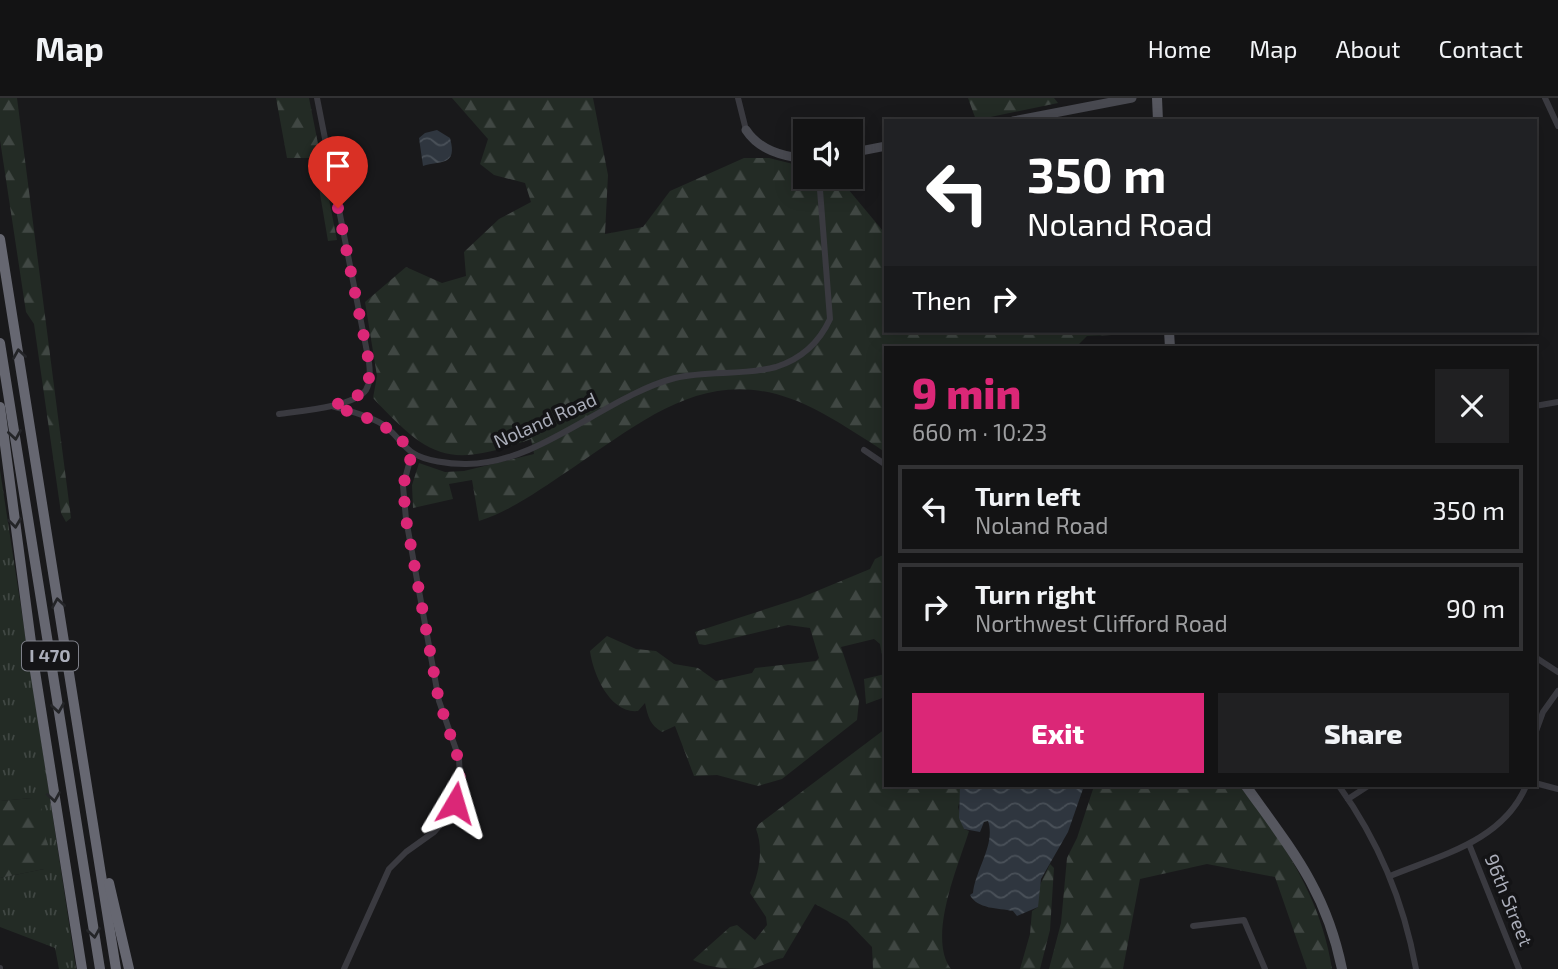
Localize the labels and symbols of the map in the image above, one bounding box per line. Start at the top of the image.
pin [308,136,368,208]
one-way arrow [12,348,27,360]
street label: Noland Road [490,387,600,452]
one-way arrow [7,429,22,441]
one-way arrow [8,517,23,529]
one-way arrow [51,597,66,609]
road number: I 470 [22,642,78,670]
one-way arrow [50,702,65,714]
position arrow [418,766,492,840]
one-way arrow [46,791,61,803]
street label: 96th Street [1481,851,1538,949]
one-way arrow [86,927,101,938]

